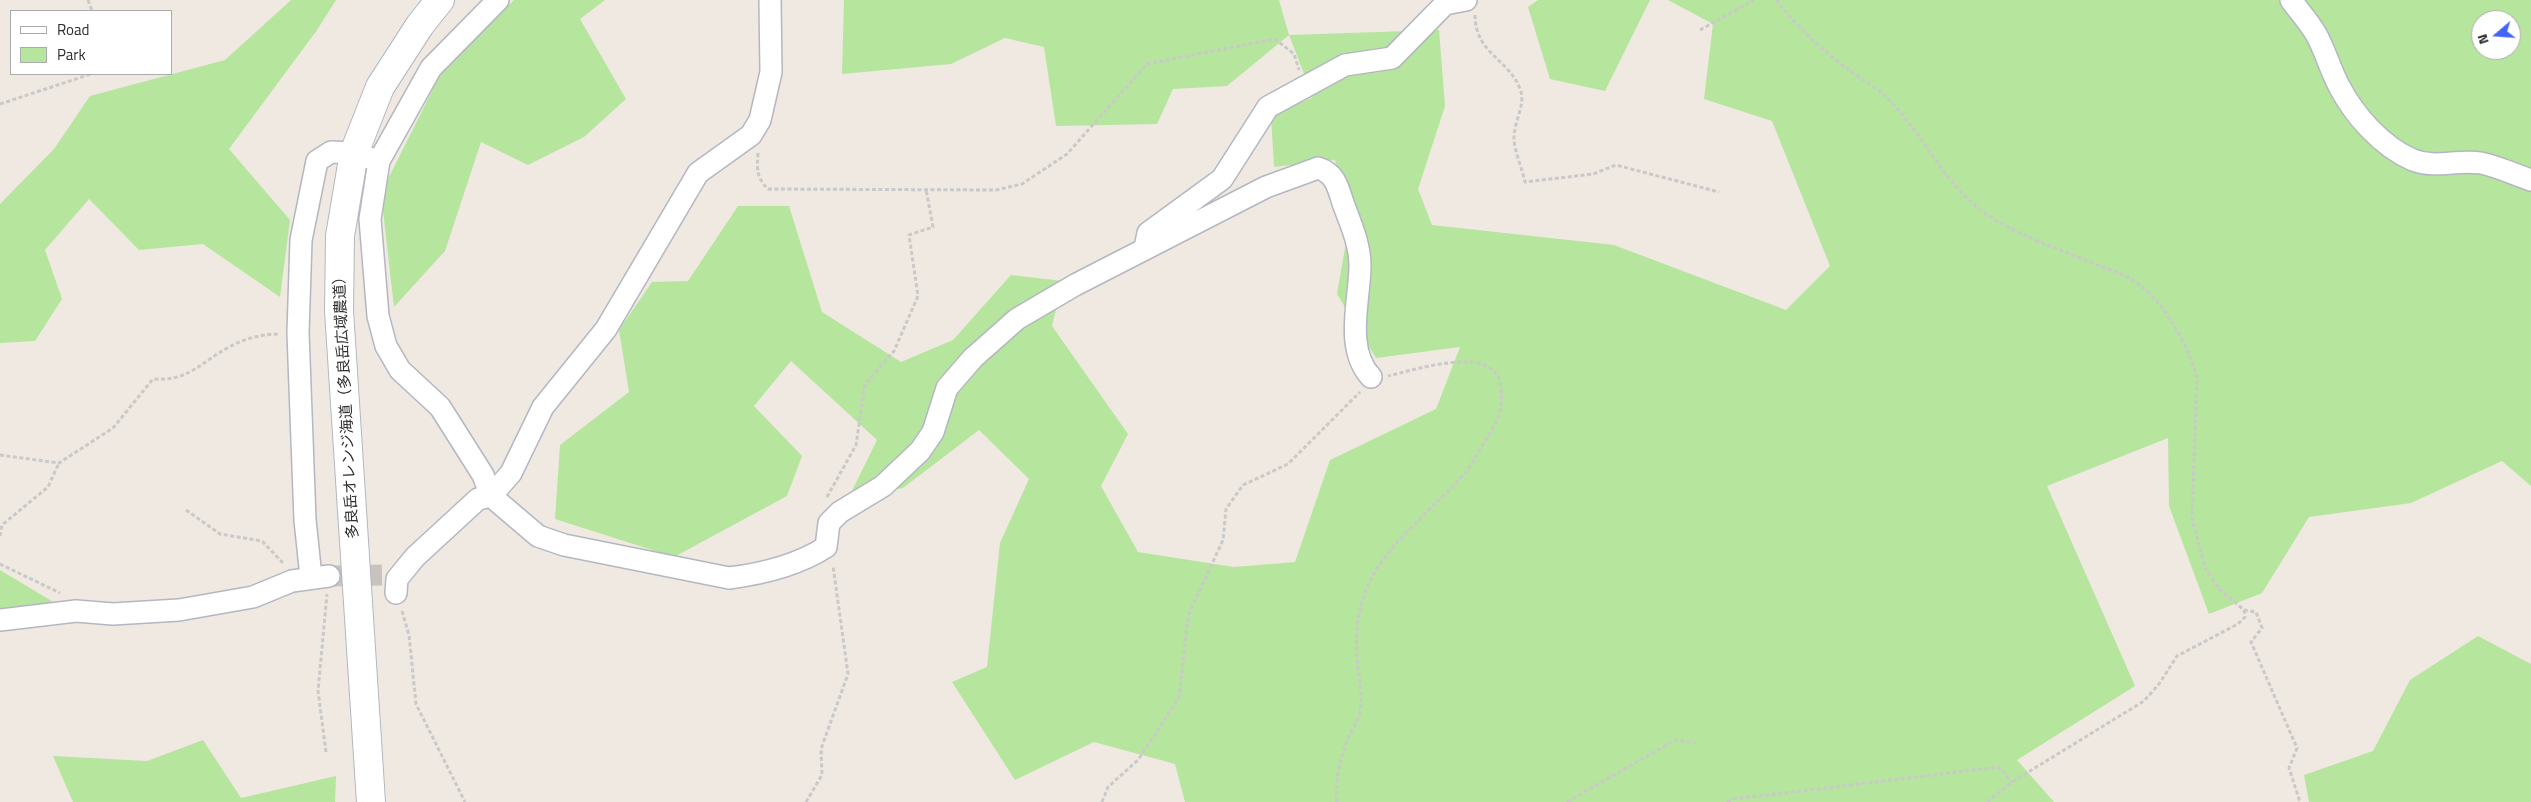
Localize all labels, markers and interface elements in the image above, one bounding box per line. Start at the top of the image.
legend [10,10,172,75]
north arrow [2471,10,2521,60]
text: Road [57,18,89,41]
text: N [2471,32,2494,47]
text: Park [57,43,86,66]
street label: 多良岳オレンジ海道（多良岳広域農道） [331,269,363,539]

